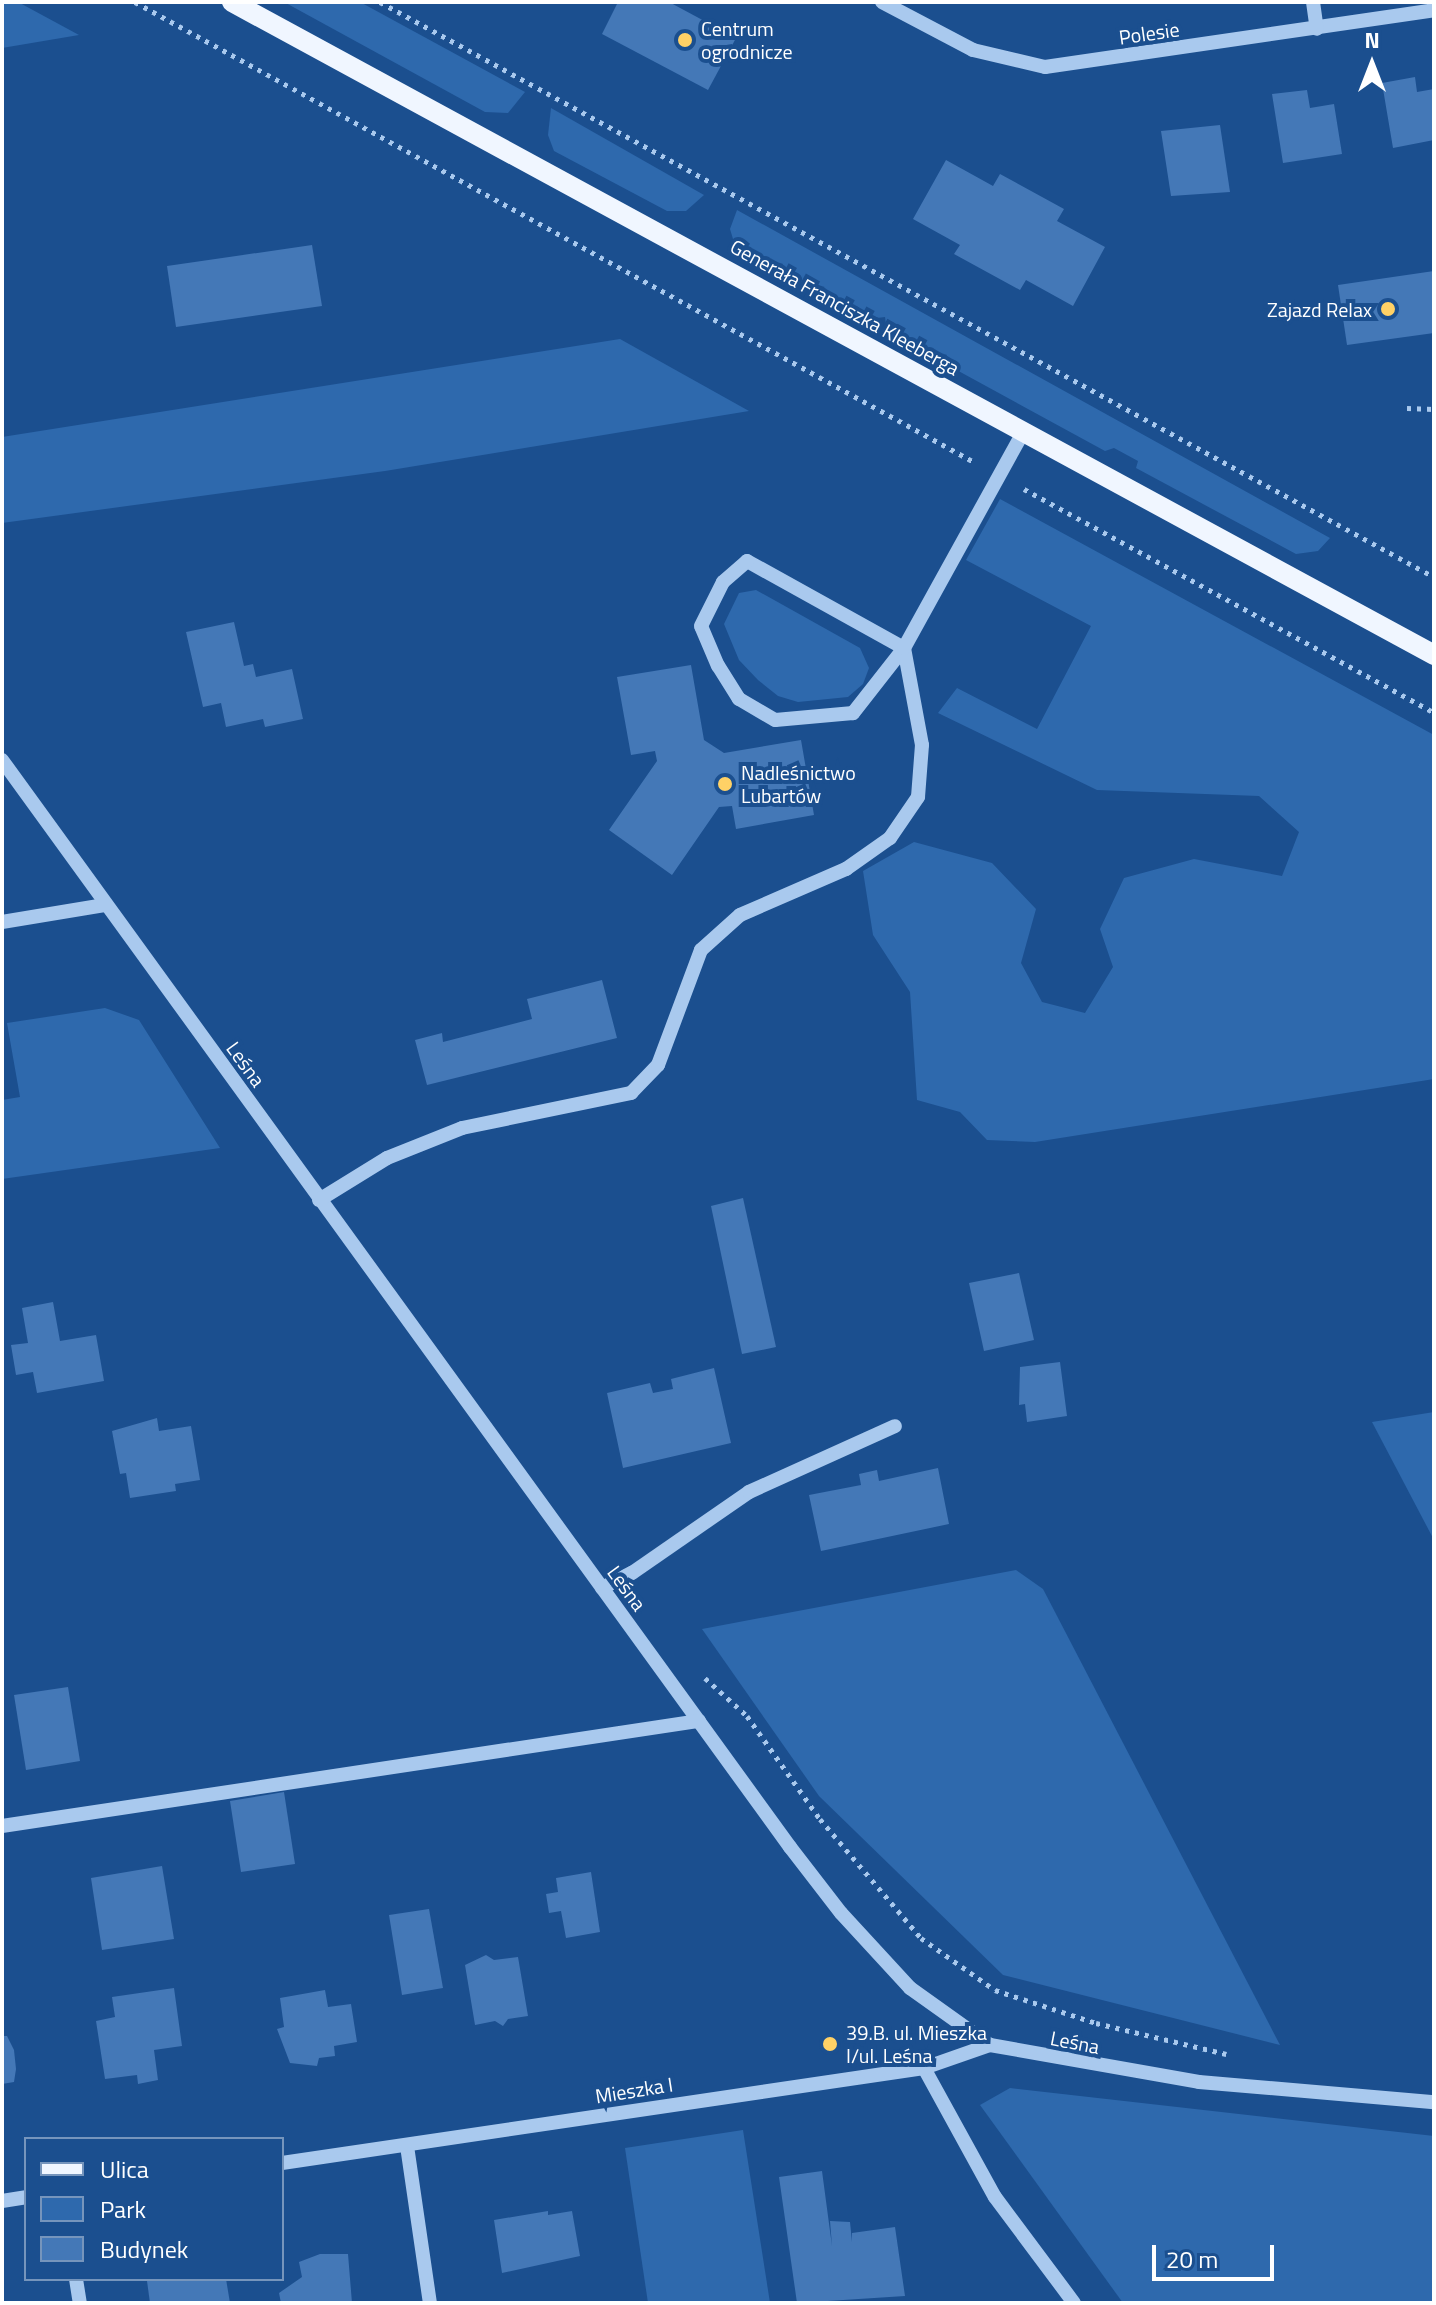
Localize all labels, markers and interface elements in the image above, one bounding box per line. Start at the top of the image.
place label: Centrum ogrodnicze [701,16,793,63]
street label: Polesie [1117,17,1181,49]
text: N [1364,23,1380,57]
north arrow [1332,24,1412,104]
marker: Centrum ogrodnicze [676,31,694,49]
street label: Generała Franciszka Kleeberga [726,234,964,380]
place label: Zajazd Relax [1267,297,1372,321]
marker: Zajazd Relax [1379,300,1397,318]
place label: Nadleśnictwo Lubartów [741,760,856,807]
marker: Nadleśnictwo Lubartów [716,775,734,793]
street label: Leśna [222,1037,270,1091]
street label: Leśna [603,1561,651,1615]
place label: 39.B. ul. Mieszka I/ul. Leśna [846,2020,987,2067]
street label: Leśna [1048,2025,1102,2059]
marker: 39.B. ul. Mieszka I/ul. Leśna [821,2035,839,2053]
street label: Mieszka I [593,2072,675,2108]
legend [24,2137,284,2281]
text: Ulica [100,2151,149,2187]
text: Park [100,2191,146,2227]
scale bar [1156,2229,1278,2279]
text: Budynek [100,2231,188,2267]
text: 20 m [1166,2241,1218,2277]

